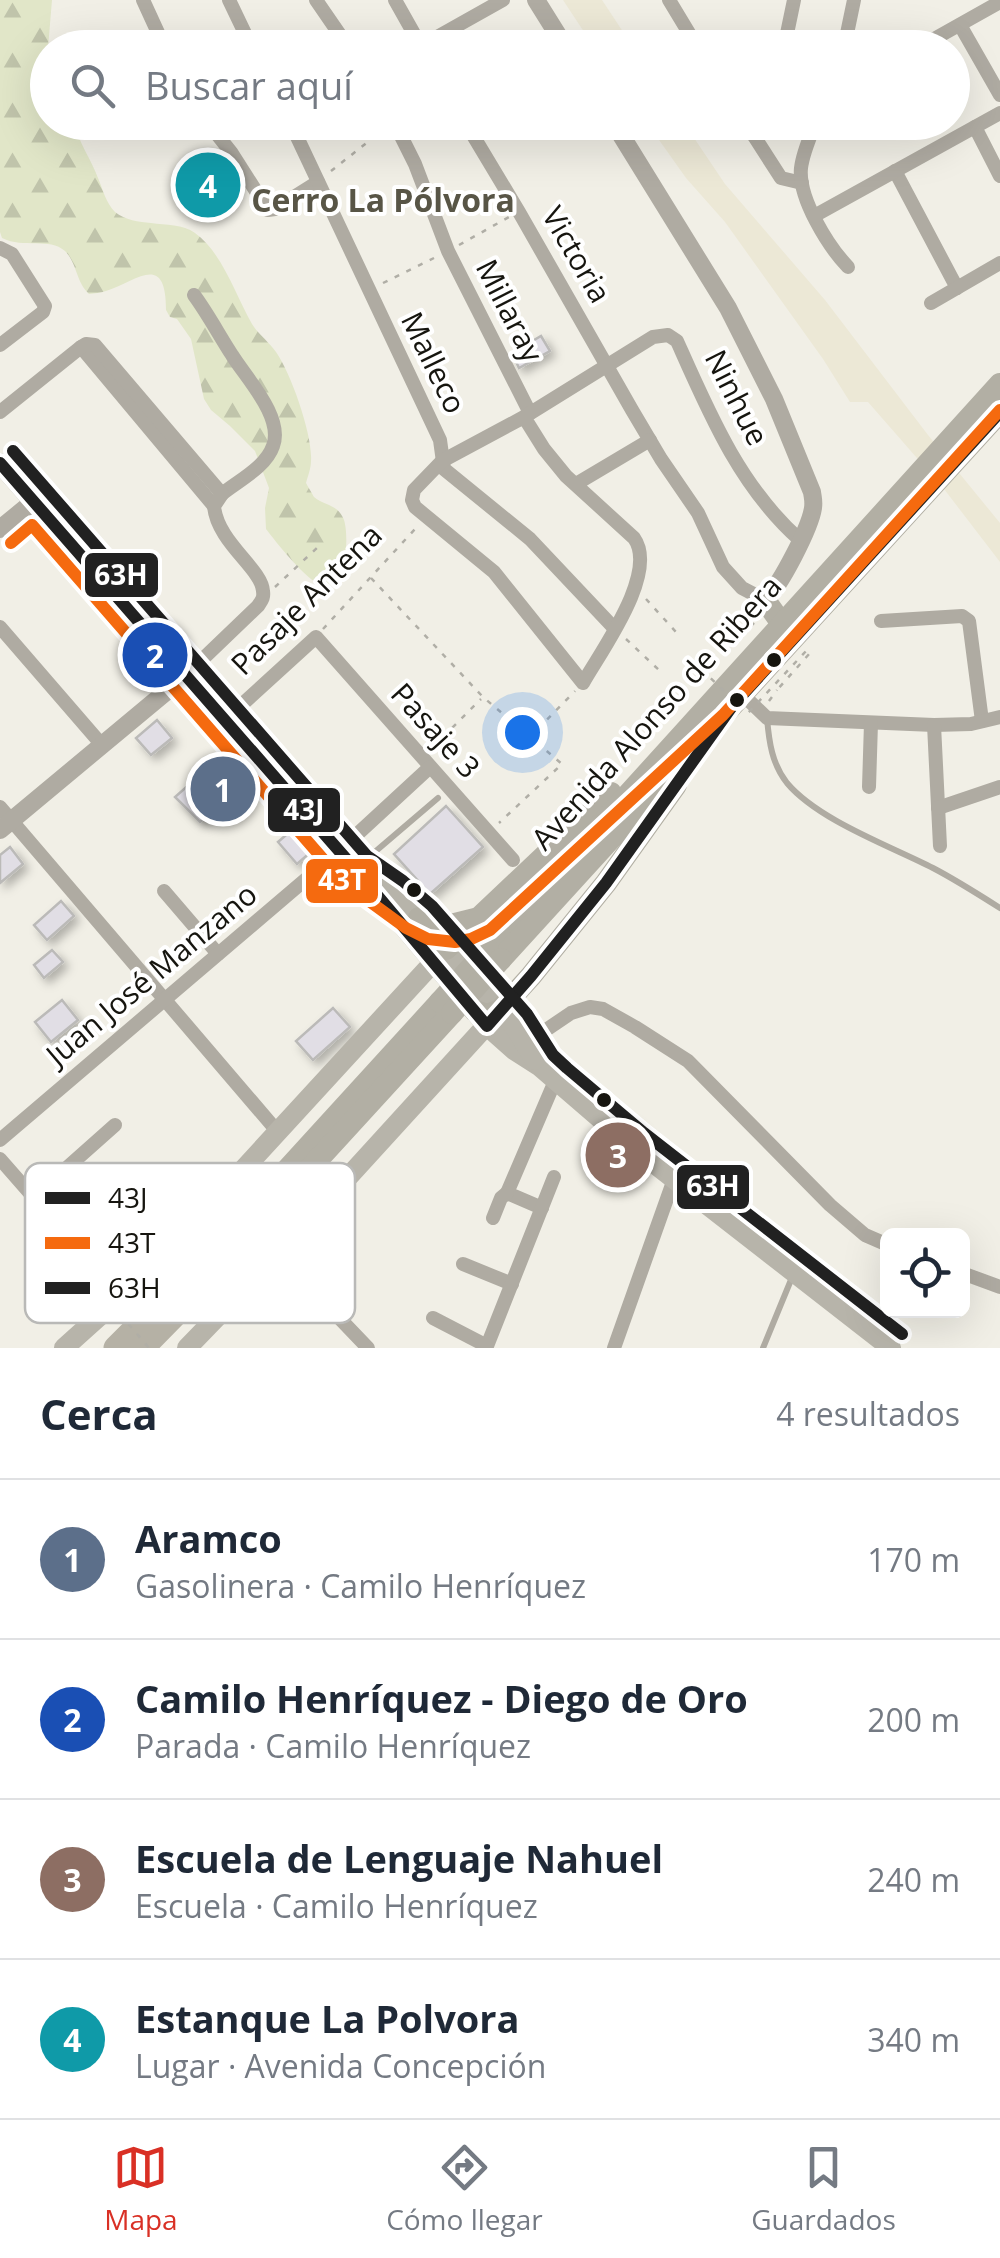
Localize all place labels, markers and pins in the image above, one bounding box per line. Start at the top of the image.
pin: 4 [176,148,240,222]
pin: 2 [122,618,188,692]
unlabelled marker [764,650,784,670]
unlabelled marker [727,690,747,710]
pin: 1 [190,752,256,826]
unlabelled marker [404,880,424,900]
unlabelled marker [594,1090,614,1110]
pin: 3 [586,1118,650,1192]

